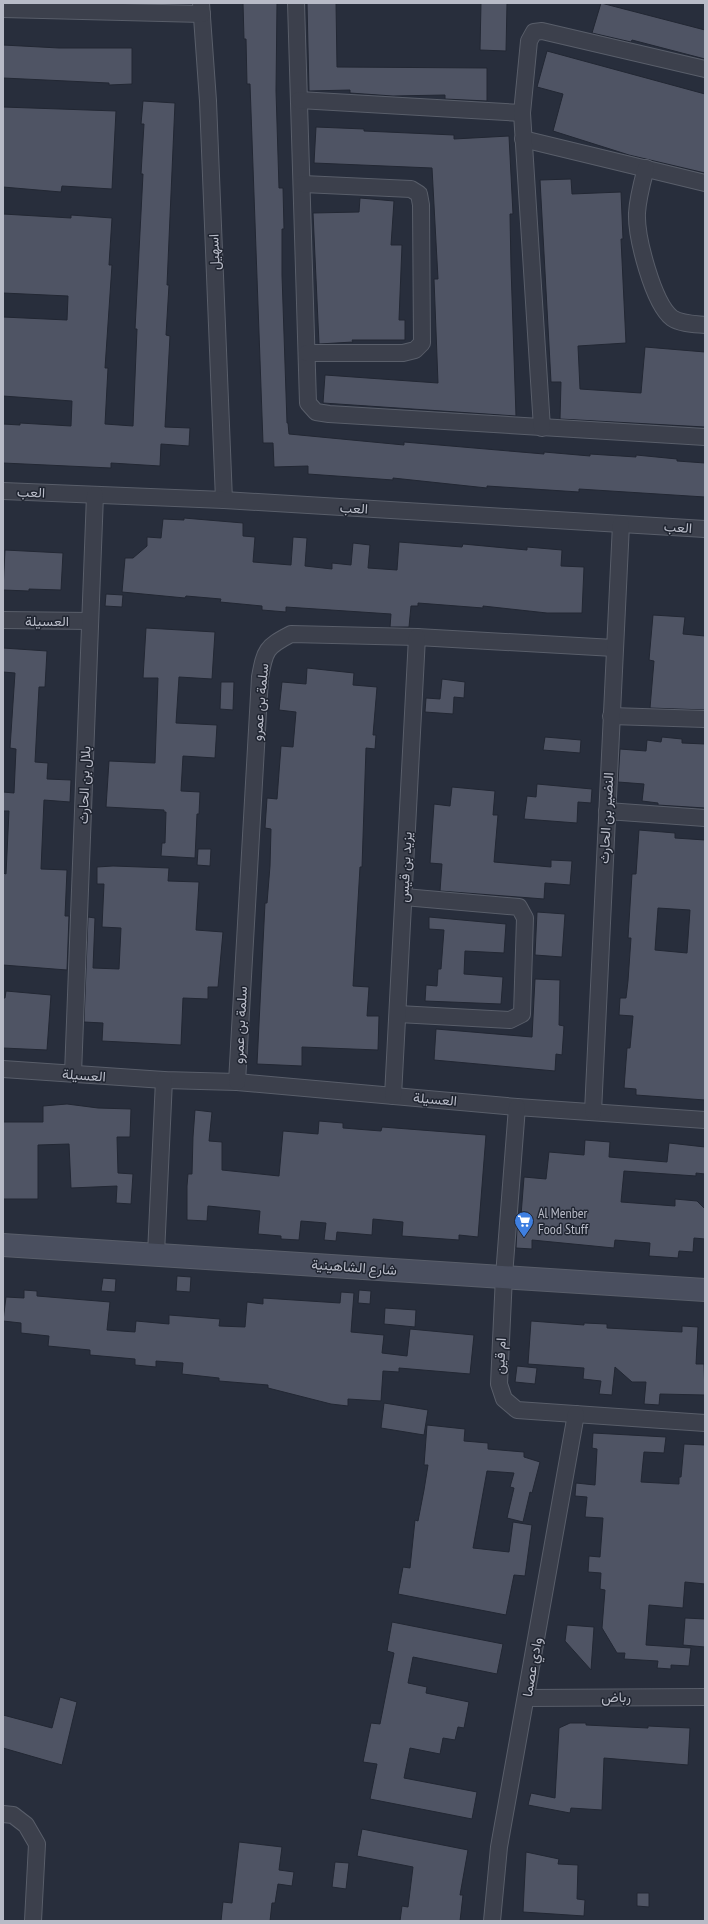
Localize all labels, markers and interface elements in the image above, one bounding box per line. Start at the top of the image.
street label: اسهيل [204,234,224,270]
street label: العب [17,483,45,501]
street label: العب [339,498,369,518]
street label: العب [663,517,693,537]
street label: العسيلة [25,612,69,630]
street label: سلمة بن عمرو [248,663,272,741]
street label: بلال بن الحارث [74,746,95,824]
street label: النضير بن الحارث [595,772,617,864]
street label: يزيد بن قيس [394,831,416,903]
street label: سلمة بن عمرو [229,986,251,1064]
street label: العسيلة [61,1064,107,1086]
street label: العسيلة [412,1088,458,1110]
place label: Al Menber Food Stuff [538,1204,588,1238]
supermarket icon: Al Menber Food Stuff [513,1210,535,1238]
street label: شارع الشاهينية [310,1255,397,1281]
street label: ام قين [490,1337,510,1375]
street label: وادي عصما [518,1636,549,1699]
street label: رباض [601,1688,631,1706]

